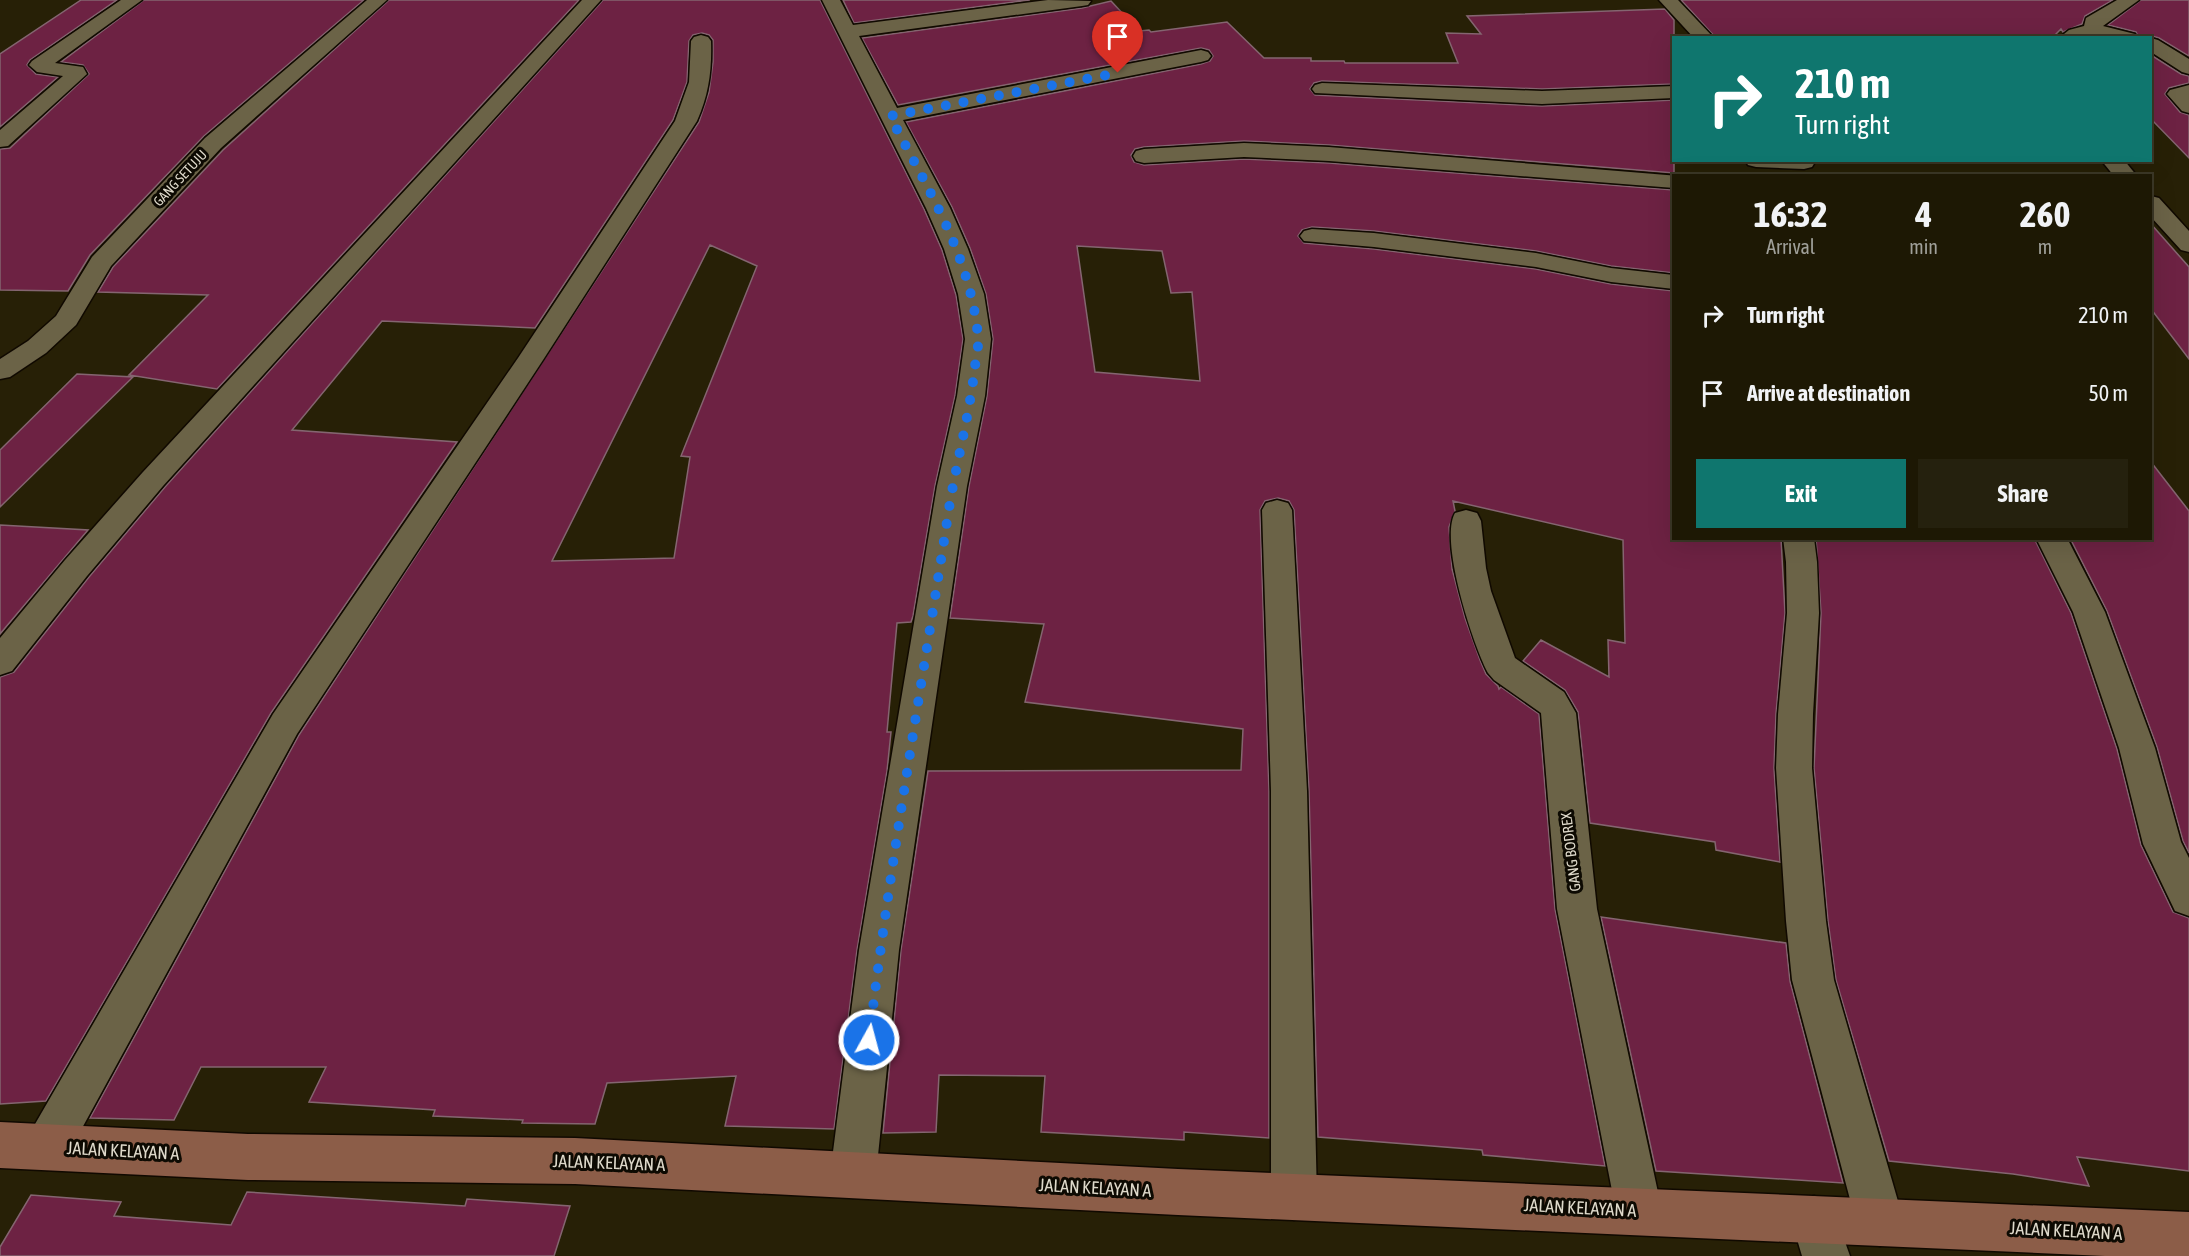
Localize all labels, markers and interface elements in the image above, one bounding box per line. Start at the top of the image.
pin [1092,11,1143,73]
icon: arrive [1101,20,1134,53]
text: 210 m [1795,59,1890,107]
icon: right [1696,60,1774,138]
text: Turn right [1795,109,1890,140]
street label: GANG SETUJU [150,147,210,209]
text: 16:32 [1754,193,1828,235]
text: 4 [1915,193,1932,235]
text: 260 [2020,193,2070,235]
text: Arrival [1766,235,1815,258]
text: min [1909,235,1938,258]
text: m [2038,235,2052,258]
icon: right [1696,299,1729,332]
text: Turn right [1747,302,1824,328]
text: 210 m [2078,302,2128,328]
icon: arrive [1696,377,1729,410]
text: Arrive at destination [1747,380,1910,406]
text: 50 m [2088,380,2128,406]
button: Exit [1696,459,1906,528]
button: Share [1918,459,2128,528]
street label: GANG BODREX [1557,812,1584,892]
position arrow [837,1008,901,1072]
street label: JALAN KELAYAN A [66,1137,180,1164]
street label: JALAN KELAYAN A [552,1150,666,1175]
street label: JALAN KELAYAN A [1038,1174,1152,1201]
street label: JALAN KELAYAN A [1523,1194,1637,1221]
street label: JALAN KELAYAN A [2009,1217,2123,1244]

